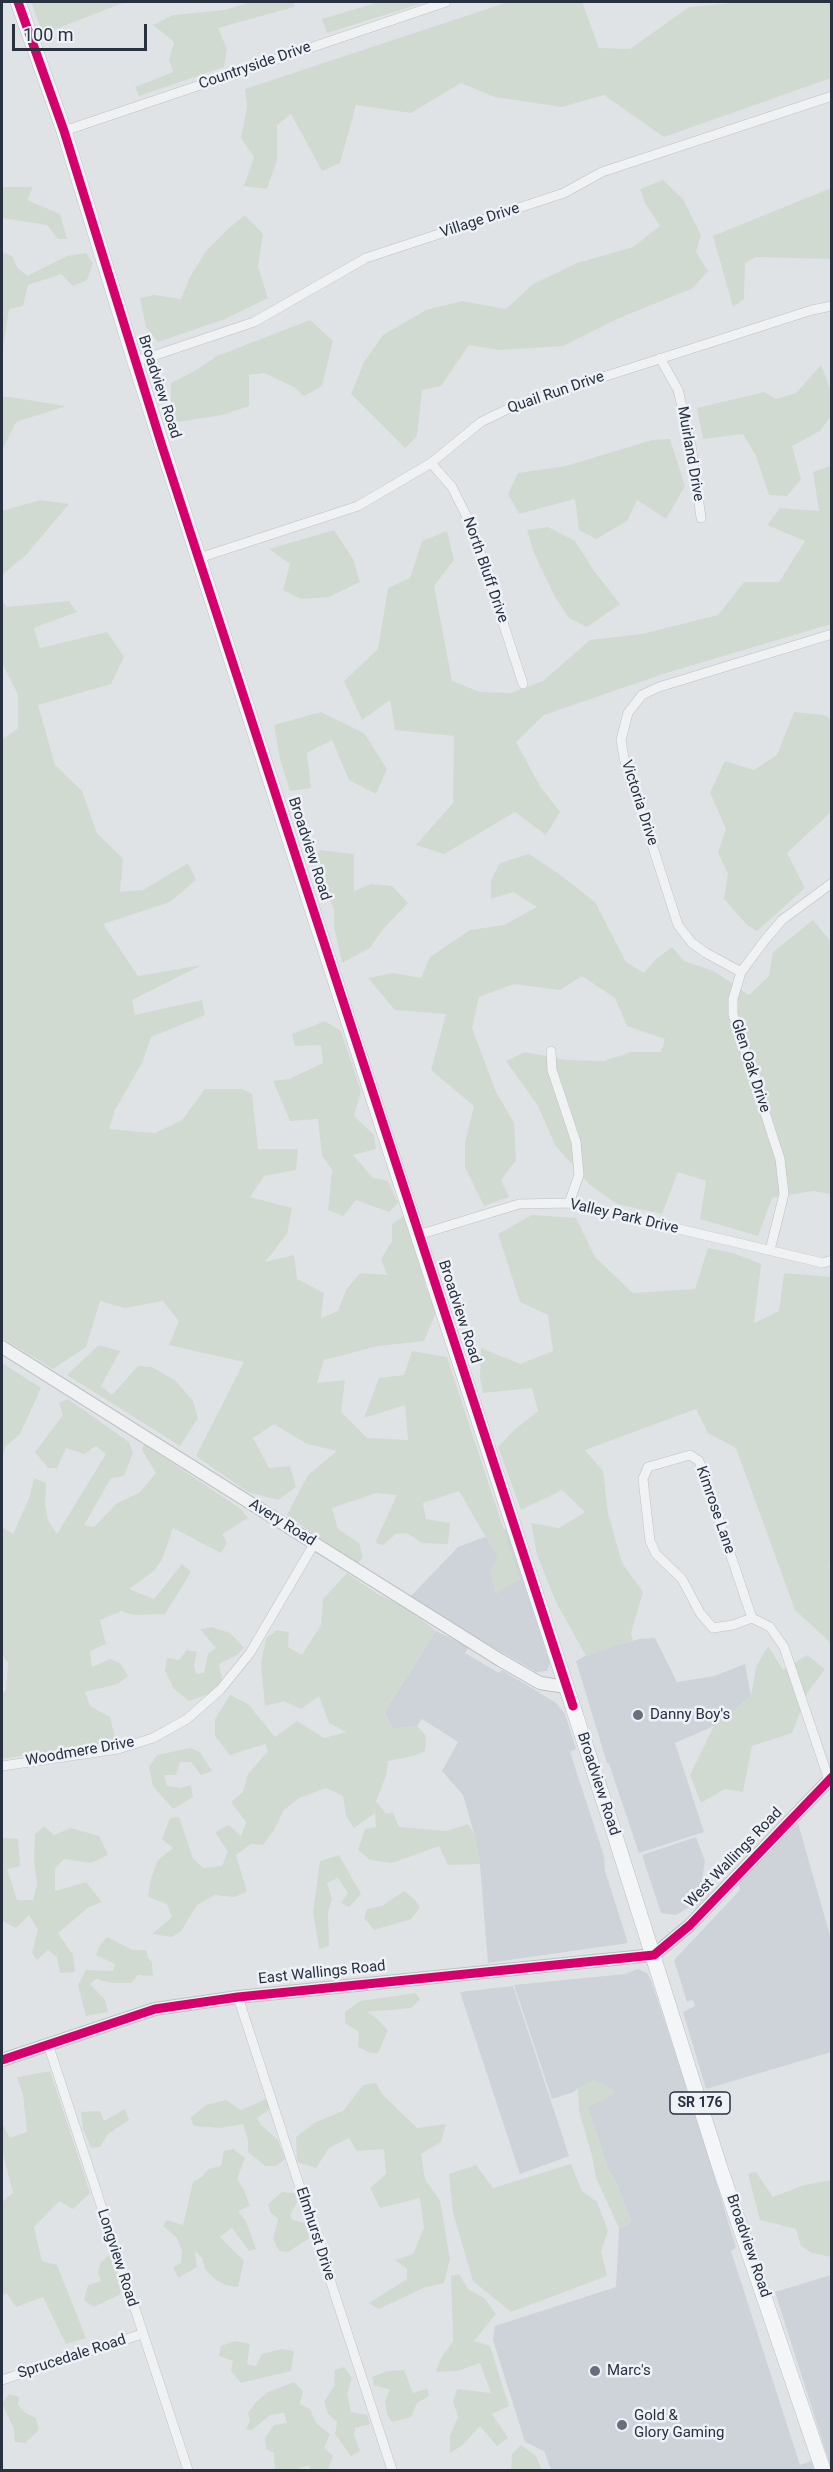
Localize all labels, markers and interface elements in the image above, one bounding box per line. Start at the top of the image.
scale bar [15,12,150,50]
text: 100 m [23,24,74,45]
street label: Countryside Drive [197,38,313,94]
street label: Village Drive [438,200,522,242]
street label: Broadview Road [134,333,184,441]
street label: Quail Run Drive [505,368,607,418]
street label: Muirland Drive [673,405,707,503]
street label: North Bluff Drive [458,515,512,625]
street label: Victoria Drive [617,758,661,848]
street label: Broadview Road [284,795,334,903]
street label: Glen Oak Drive [726,1017,774,1115]
street label: Valley Park Drive [568,1196,680,1238]
street label: Broadview Road [434,1258,484,1366]
street label: Kimrose Lane [692,1464,738,1556]
street label: Avery Road [245,1495,319,1551]
place label: Danny Boy's [650,1706,730,1724]
marker: Danny Boy's [631,1708,645,1722]
street label: Broadview Road [573,1730,623,1838]
street label: Woodmere Drive [24,1734,136,1770]
street label: West Wallings Road [682,1804,786,1912]
street label: East Wallings Road [258,1957,386,1989]
road number: SR 176 [670,2092,730,2114]
street label: Elmhurst Drive [291,2185,339,2283]
street label: Broadview Road [722,2192,774,2300]
street label: Longview Road [93,2207,141,2309]
street label: Sprucedale Road [16,2331,128,2383]
place label: Marc's [607,2362,651,2380]
marker: Marc's [588,2364,602,2378]
place label: Gold & Glory Gaming [634,2407,724,2442]
marker: Gold & Glory Gaming [615,2418,629,2432]

